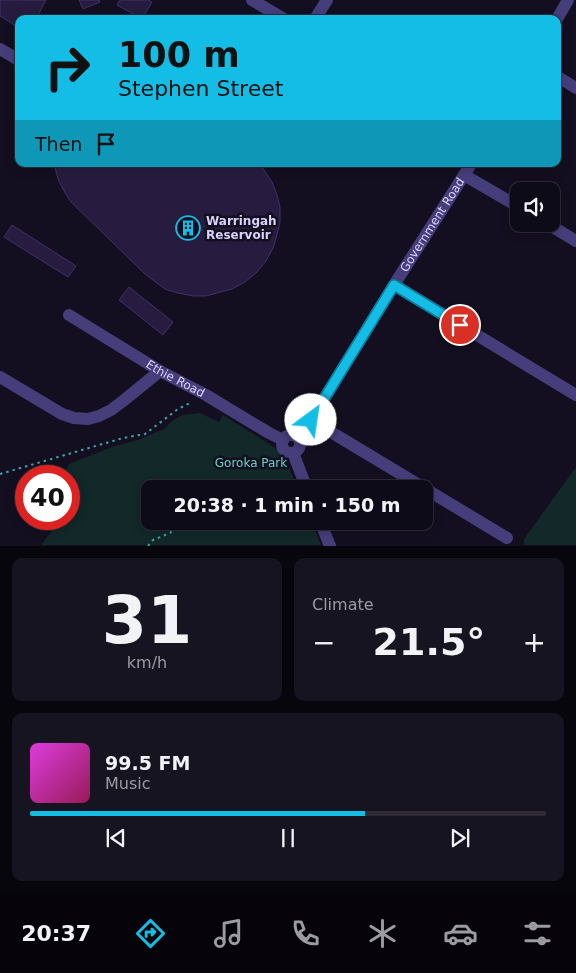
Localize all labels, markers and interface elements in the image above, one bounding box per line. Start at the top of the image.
icon: right [35,35,100,100]
text: 100 m [118,35,240,75]
text: Stephen Street [118,76,283,101]
icon: arrive [92,130,120,158]
text: Then [35,133,82,155]
street label: Government Road [397,175,467,275]
map controls [510,182,560,232]
button: sound [510,182,560,232]
place label: Warringah Reservoir [206,214,277,242]
building icon: Warringah Reservoir [175,215,201,241]
pin [439,304,481,346]
icon: arrive [446,311,474,339]
street label: Ethie Road [143,357,207,400]
position arrow [284,393,336,445]
park label: Goroka Park [215,456,287,470]
speed limit sign: 40 [15,465,80,530]
text: 20:38 · 1 min · 150 m [173,494,401,516]
text: 31 [102,583,192,658]
text: Climate [312,595,374,614]
text: 21.5° [373,620,485,664]
text: − [312,626,335,659]
text: + [523,626,546,659]
text: km/h [127,653,167,672]
text: 99.5 FM [105,752,190,774]
text: Music [105,774,151,793]
icon: previous [102,824,130,852]
icon: pause [274,824,302,852]
icon: next [446,824,474,852]
icon: directions [133,916,168,951]
icon: music [211,916,246,951]
icon: phone [288,916,323,951]
icon: climate [365,916,400,951]
icon: car [443,916,478,951]
icon: filters [520,916,555,951]
text: 20:37 [21,921,91,946]

